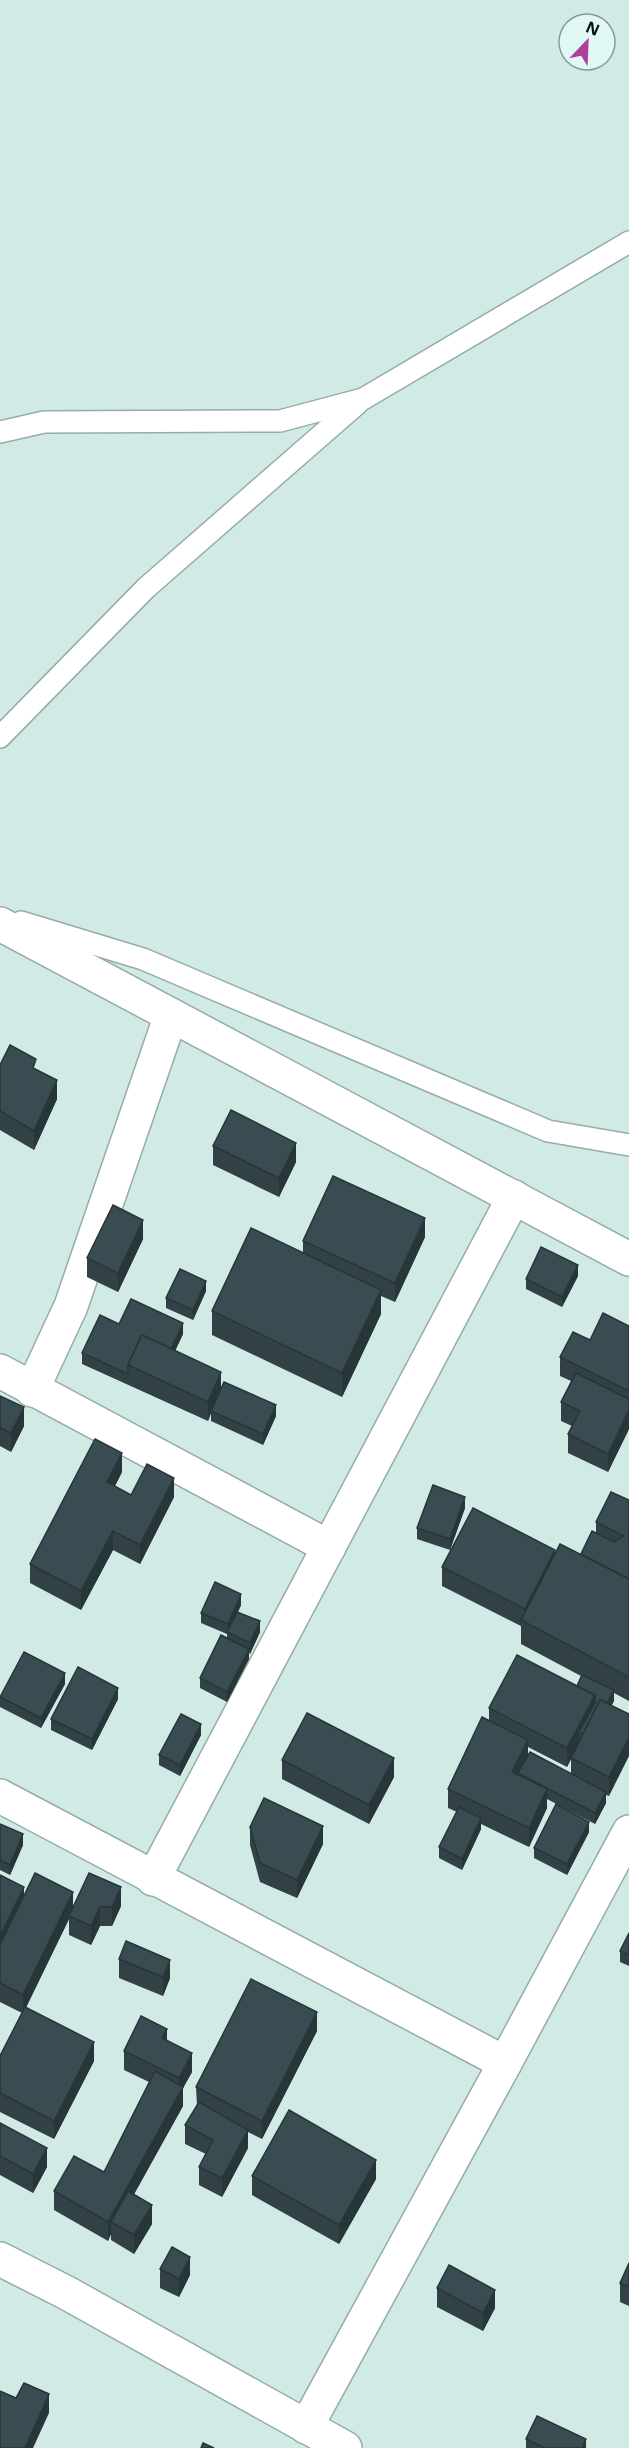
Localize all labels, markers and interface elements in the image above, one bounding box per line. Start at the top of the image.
north arrow [557,12,617,72]
text: N [583,16,603,41]

